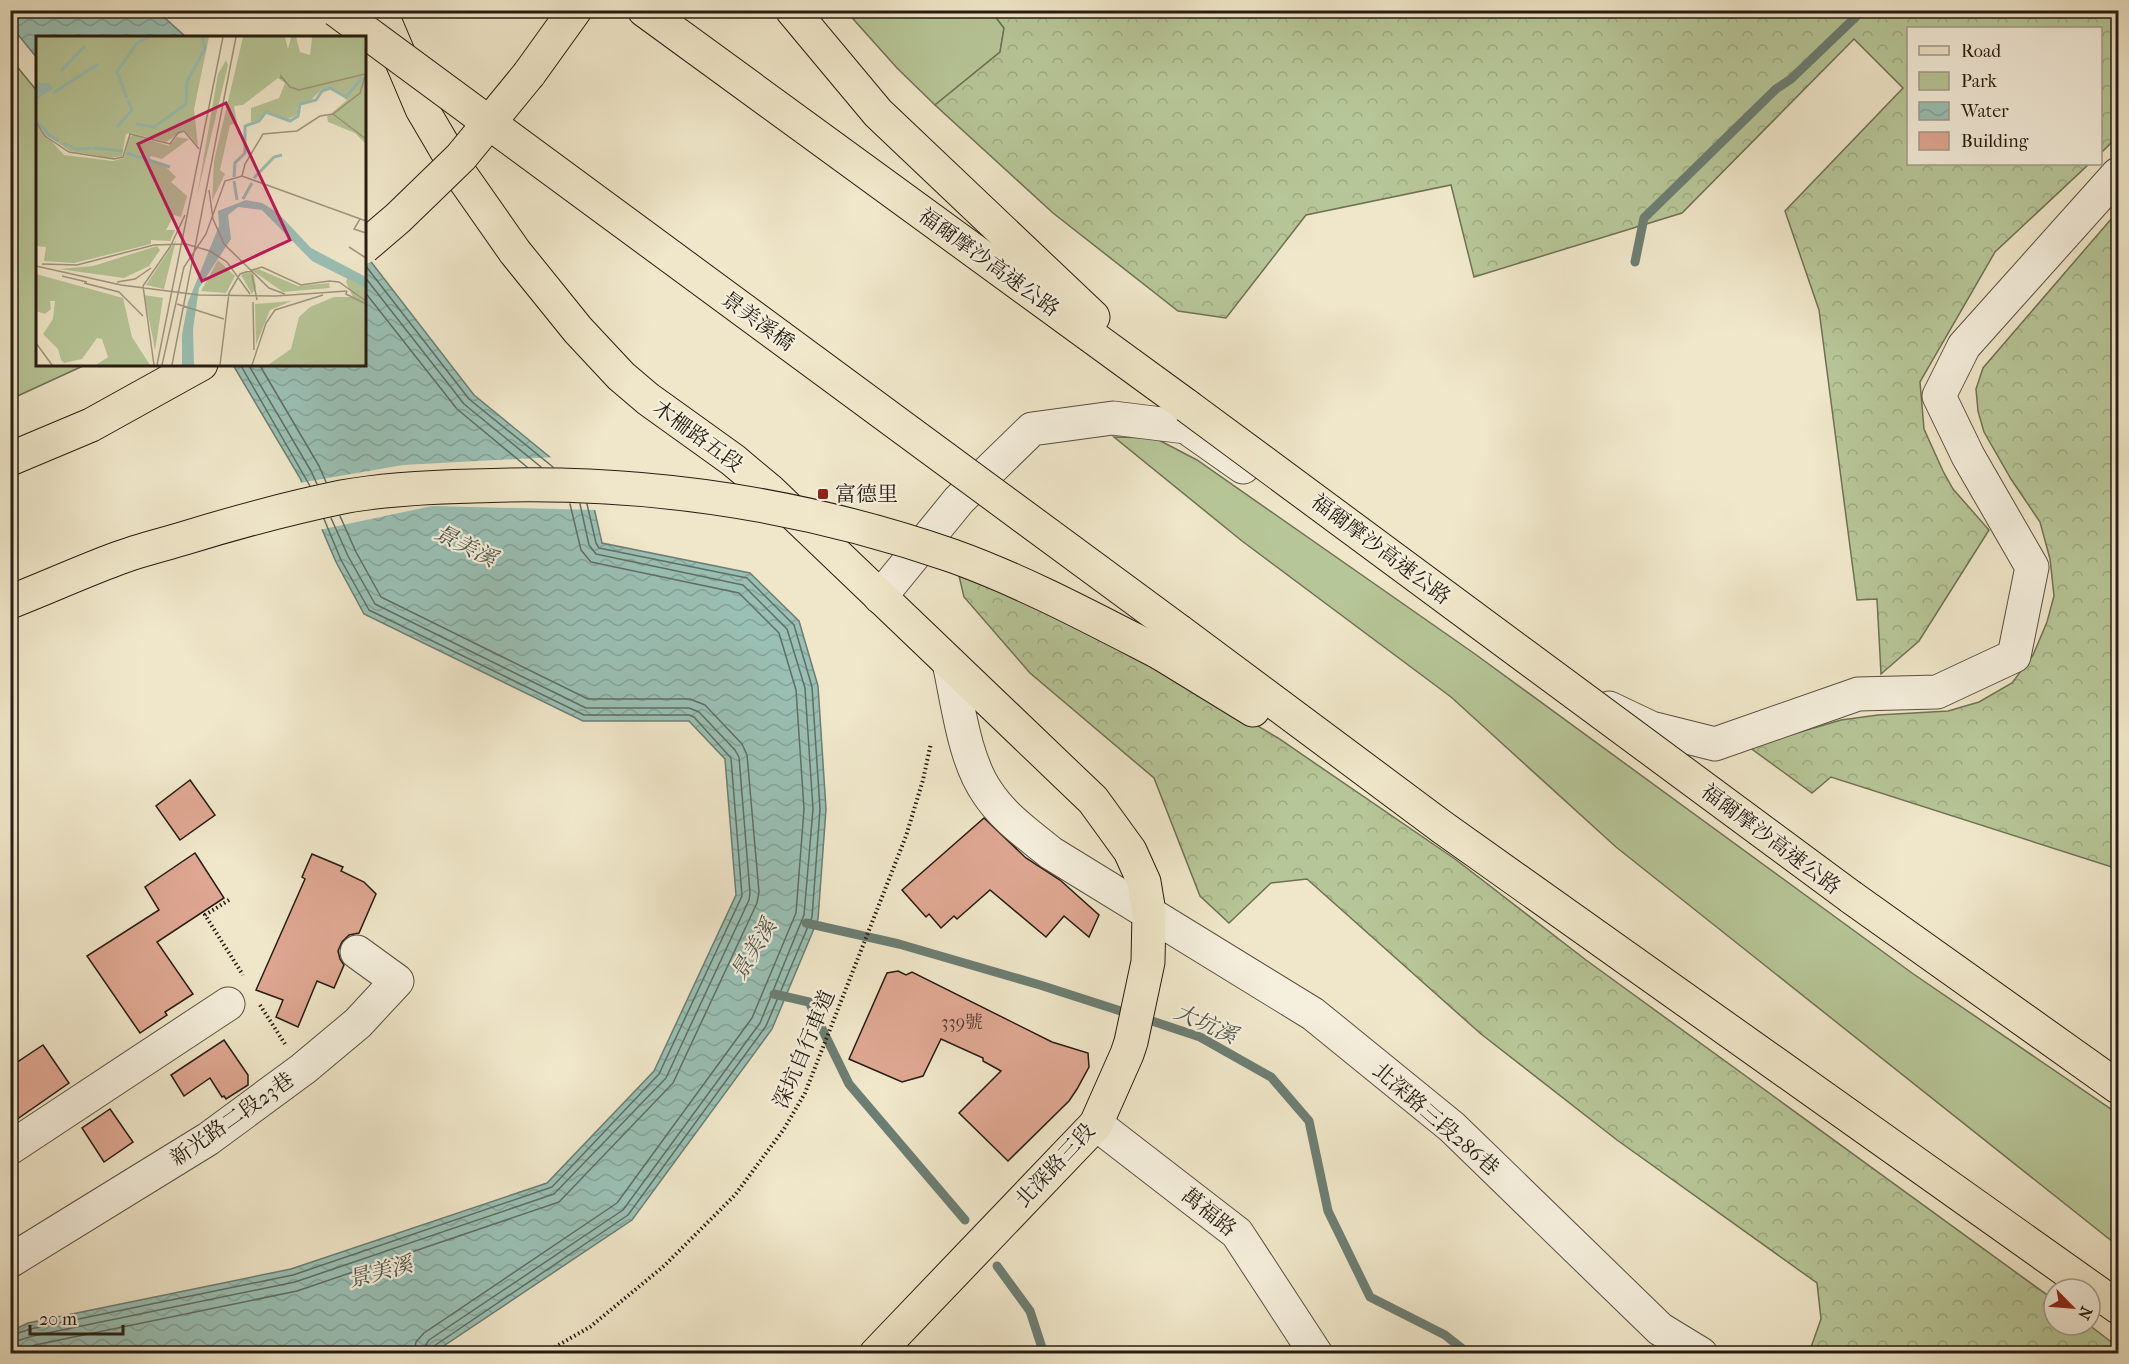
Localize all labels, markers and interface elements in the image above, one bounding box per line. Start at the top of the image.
legend [1907,27,2102,165]
inset map [36,36,366,366]
text: Road [1961,41,2001,62]
text: Park [1961,71,1998,92]
text: Water [1960,101,2009,122]
text: Building [1961,131,2029,152]
street label: 福爾摩沙高速公路 [914,203,1064,321]
street label: 景美溪橋 [717,287,799,355]
street label: 木柵路五段 [648,395,748,477]
place label: 富德里 [835,482,898,506]
marker: 富德里 [816,487,830,501]
street label: 福爾摩沙高速公路 [1307,489,1455,609]
water label: 景美溪 [430,519,503,573]
street label: 福爾摩沙高速公路 [1697,779,1845,899]
water label: 景美溪 [726,913,783,985]
street label: 深坑自行車道 [768,986,840,1112]
water label: 大坑溪 [1170,999,1243,1050]
house number: 339號 [941,1012,983,1033]
street label: 北深路三段286巷 [1368,1058,1504,1180]
street label: 新光路二段23巷 [166,1067,298,1171]
street label: 北深路三段 [1010,1118,1100,1212]
street label: 萬福路 [1177,1183,1241,1241]
water label: 景美溪 [345,1250,417,1293]
north arrow [2042,1277,2102,1337]
scale bar [30,1298,123,1336]
text: N [2074,1304,2096,1323]
text: 20 m [39,1309,77,1330]

